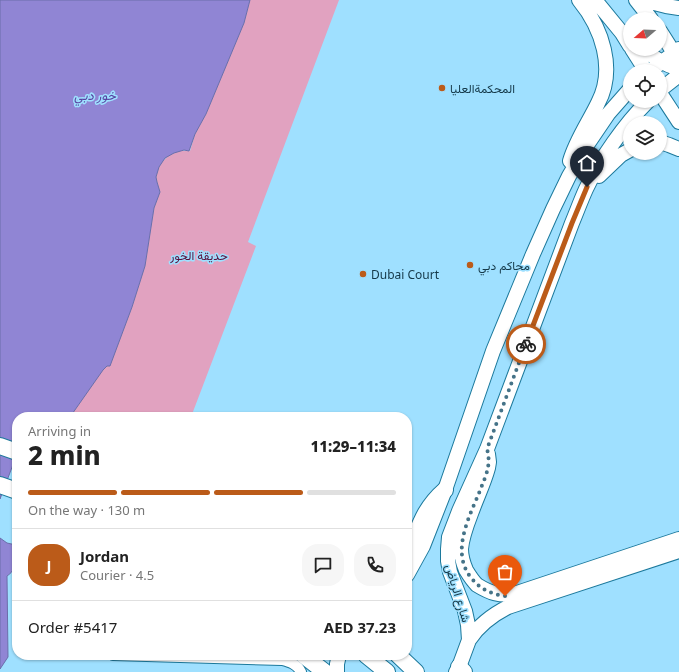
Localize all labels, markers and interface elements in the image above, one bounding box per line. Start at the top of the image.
north arrow [623,12,667,56]
map controls [623,12,667,160]
button: locate [623,64,667,108]
place label: المحكمةالعليا [450,80,515,97]
marker: المحكمةالعليا [437,83,447,93]
water label: خور دبي [74,86,117,106]
button: layers [623,116,667,160]
pin [570,146,604,187]
icon: home [576,152,598,174]
park label: حديقة الخور [169,247,228,264]
place label: محاكم دبي [478,257,530,276]
marker: محاكم دبي [465,260,475,270]
place label: Dubai Court [371,266,440,283]
marker: Dubai Court [358,269,368,279]
courier [506,324,546,364]
icon: bike [515,333,537,355]
text: Arriving in [28,422,91,440]
text: 11:29–11:34 [311,436,396,456]
text: 2 min [28,437,101,473]
text: On the way · 130 m [28,501,145,519]
button: chat [302,544,344,586]
button: phone [354,544,396,586]
text: Jordan [80,546,129,566]
text: J [47,555,51,575]
pin [488,555,522,596]
icon: bag [494,561,516,583]
street label: شارع الرياض [440,562,475,624]
text: Courier · 4.5 [80,566,154,584]
text: Order #5417 [28,617,117,637]
text: AED 37.23 [324,617,396,637]

